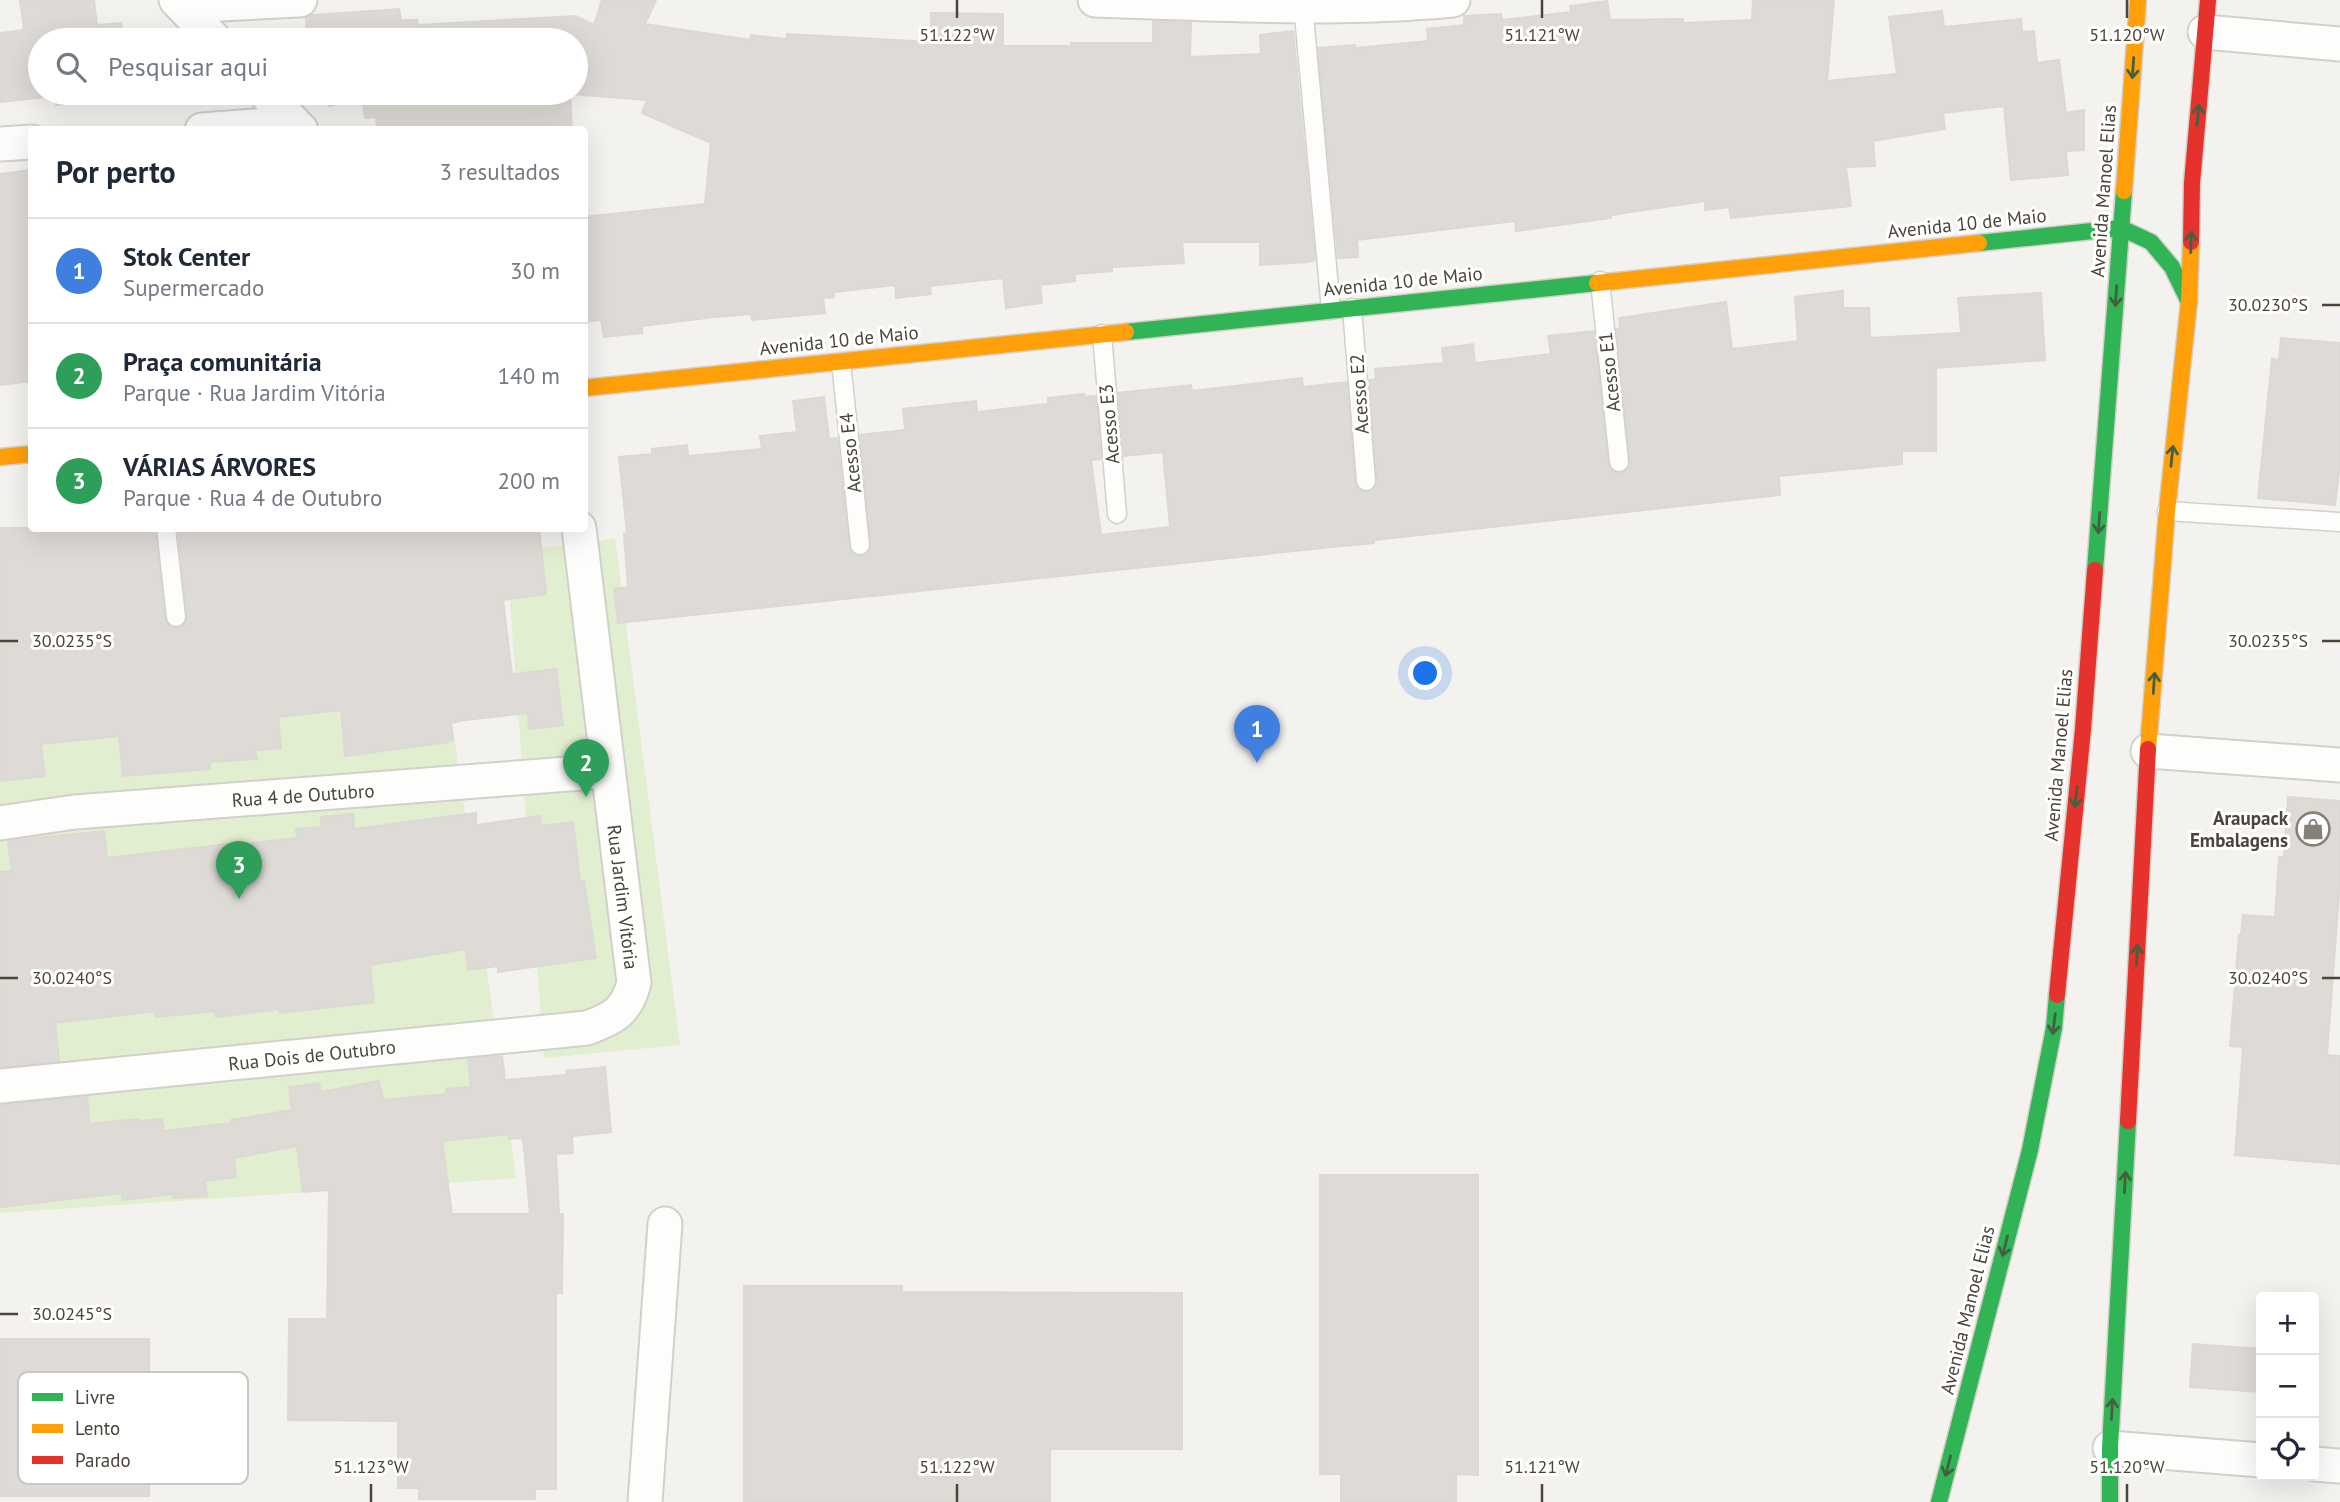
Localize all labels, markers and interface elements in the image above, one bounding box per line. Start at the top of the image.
text: 51.122°W [919,23,995,46]
text: 51.121°W [1504,23,1580,46]
text: 51.120°W [2089,23,2165,46]
search box [28,28,588,105]
icon: search [52,48,90,86]
text: Pesquisar aqui [108,50,268,83]
one-way arrow [2126,56,2139,79]
street label: Avenida Manoel Elias [2085,104,2121,278]
one-way arrow [2192,104,2205,126]
text: Por perto [56,152,176,191]
text: 3 resultados [439,157,560,186]
street label: Avenida 10 de Maio [1886,203,2048,243]
one-way arrow [2184,231,2198,254]
text: Stok Center [123,240,250,273]
text: 1 [72,256,86,285]
text: 30 m [510,256,560,285]
street label: Avenida 10 de Maio [1322,261,1484,301]
text: Supermercado [123,273,264,302]
one-way arrow [2109,284,2122,307]
text: 30.0230°S [2228,293,2308,316]
street label: Avenida 10 de Maio [758,320,920,360]
street label: Acesso E1 [1593,331,1625,413]
text: Praça comunitária [123,345,322,378]
street label: Acesso E2 [1344,353,1374,435]
text: 2 [72,361,86,390]
text: 140 m [498,361,560,390]
text: Parque · Rua Jardim Vitória [123,378,386,407]
street label: Acesso E3 [1094,383,1124,465]
street label: Acesso E4 [834,412,866,494]
one-way arrow [2166,445,2179,468]
text: VÁRIAS ÁRVORES [123,450,316,483]
text: 3 [72,466,86,495]
text: 200 m [498,466,560,495]
text: Parque · Rua 4 de Outubro [123,483,382,512]
one-way arrow [2092,511,2105,533]
text: 30.0235°S [32,629,112,652]
text: 30.0235°S [2228,629,2308,652]
your location [1408,656,1442,690]
street label: Avenida Manoel Elias [2039,668,2077,842]
one-way arrow [2147,672,2160,695]
pin: 1 [1234,705,1280,763]
pin: 2 [563,739,609,797]
street label: Rua 4 de Outubro [231,778,375,812]
one-way arrow [2069,786,2082,808]
place label: Araupack Embalagens [2190,806,2289,852]
shop icon: Araupack Embalagens [2294,810,2332,848]
street label: Rua Jardim Vitória [602,823,644,971]
pin: 3 [216,841,262,899]
one-way arrow [2131,944,2144,967]
text: 30.0240°S [32,966,112,989]
text: 30.0240°S [2228,966,2308,989]
one-way arrow [2047,1012,2060,1035]
street label: Rua Dois de Outubro [227,1034,397,1076]
one-way arrow [2119,1171,2132,1194]
street label: Avenida Manoel Elias [1934,1223,2000,1397]
one-way arrow [1998,1234,2011,1257]
map controls [2256,1292,2319,1481]
button: + [2256,1292,2319,1355]
text: 30.0245°S [32,1302,112,1325]
button: − [2256,1355,2319,1418]
legend [18,1372,248,1484]
text: Livre [75,1385,115,1409]
one-way arrow [2106,1398,2119,1421]
text: Lento [75,1416,120,1440]
button: locate [2256,1418,2319,1481]
text: Parado [75,1448,131,1472]
one-way arrow [1941,1454,1954,1477]
text: 51.123°W [333,1455,409,1478]
text: 51.122°W [919,1455,995,1478]
text: 51.121°W [1504,1455,1580,1478]
text: 51.120°W [2089,1455,2165,1478]

